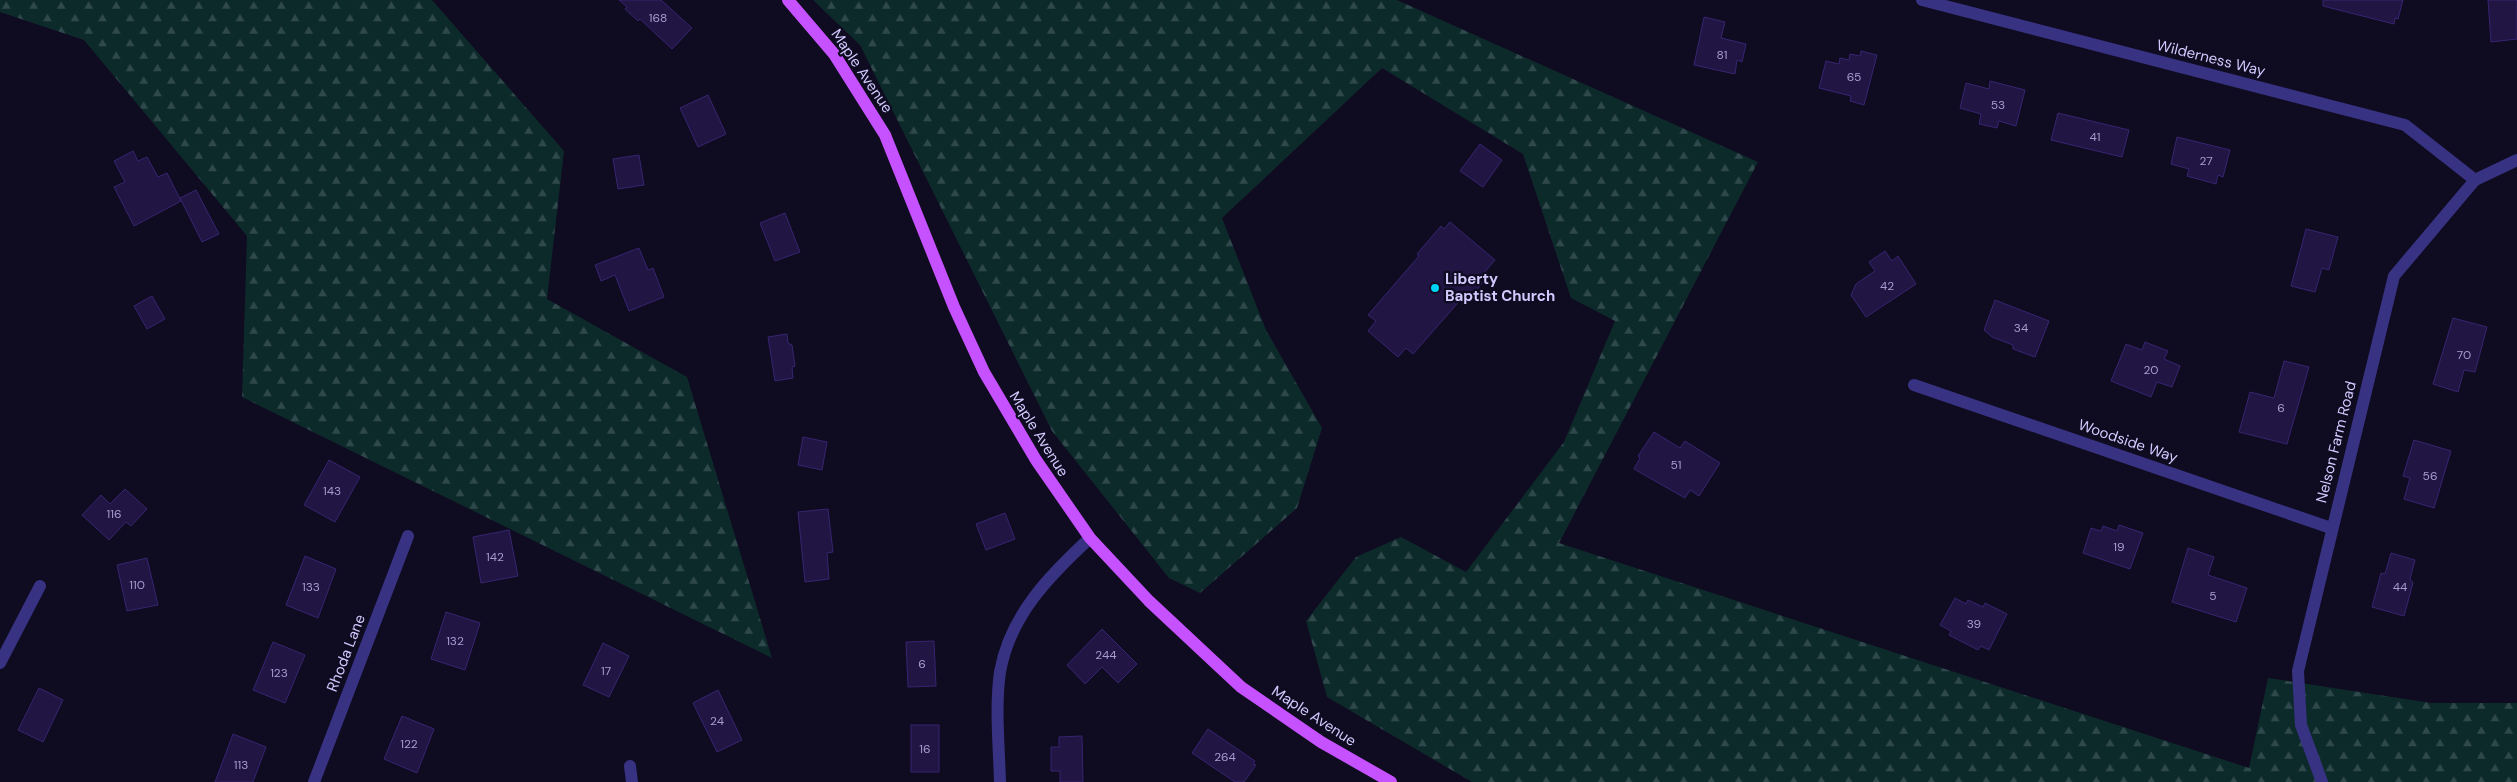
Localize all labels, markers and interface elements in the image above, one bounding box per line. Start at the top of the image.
house number: 168 [649,10,667,26]
street label: Maple Avenue [827,25,897,117]
street label: Wilderness Way [2155,35,2268,81]
house number: 81 [1717,47,1727,63]
house number: 65 [1847,69,1861,85]
house number: 53 [1991,97,2005,113]
house number: 41 [2089,129,2101,145]
house number: 27 [2199,153,2213,169]
place label: Liberty Baptist Church [1445,269,1555,306]
house number: 42 [1880,278,1894,294]
marker: Liberty Baptist Church [1429,282,1441,294]
house number: 34 [2014,320,2028,336]
house number: 70 [2457,347,2471,363]
house number: 20 [2143,362,2159,378]
street label: Nelson Farm Road [2311,379,2361,505]
street label: Maple Avenue [1005,388,1073,480]
house number: 6 [2277,400,2285,416]
street label: Woodside Way [2076,415,2181,468]
house number: 51 [1670,457,1682,473]
house number: 56 [2423,468,2437,484]
house number: 143 [323,483,341,499]
house number: 116 [106,506,122,522]
house number: 19 [2113,539,2125,555]
house number: 142 [486,549,504,565]
house number: 110 [129,577,145,593]
house number: 133 [302,579,320,595]
house number: 44 [2393,579,2407,595]
house number: 5 [2209,588,2217,604]
street label: Rhoda Lane [322,612,370,694]
house number: 39 [1967,616,1981,632]
house number: 132 [446,633,464,649]
house number: 244 [1095,647,1117,663]
house number: 6 [918,656,926,672]
house number: 17 [601,663,611,679]
house number: 123 [270,665,288,681]
street label: Maple Avenue [1268,681,1360,751]
house number: 24 [710,713,724,729]
house number: 122 [400,736,418,752]
house number: 16 [919,741,931,757]
house number: 264 [1214,749,1236,765]
house number: 113 [234,757,248,773]

